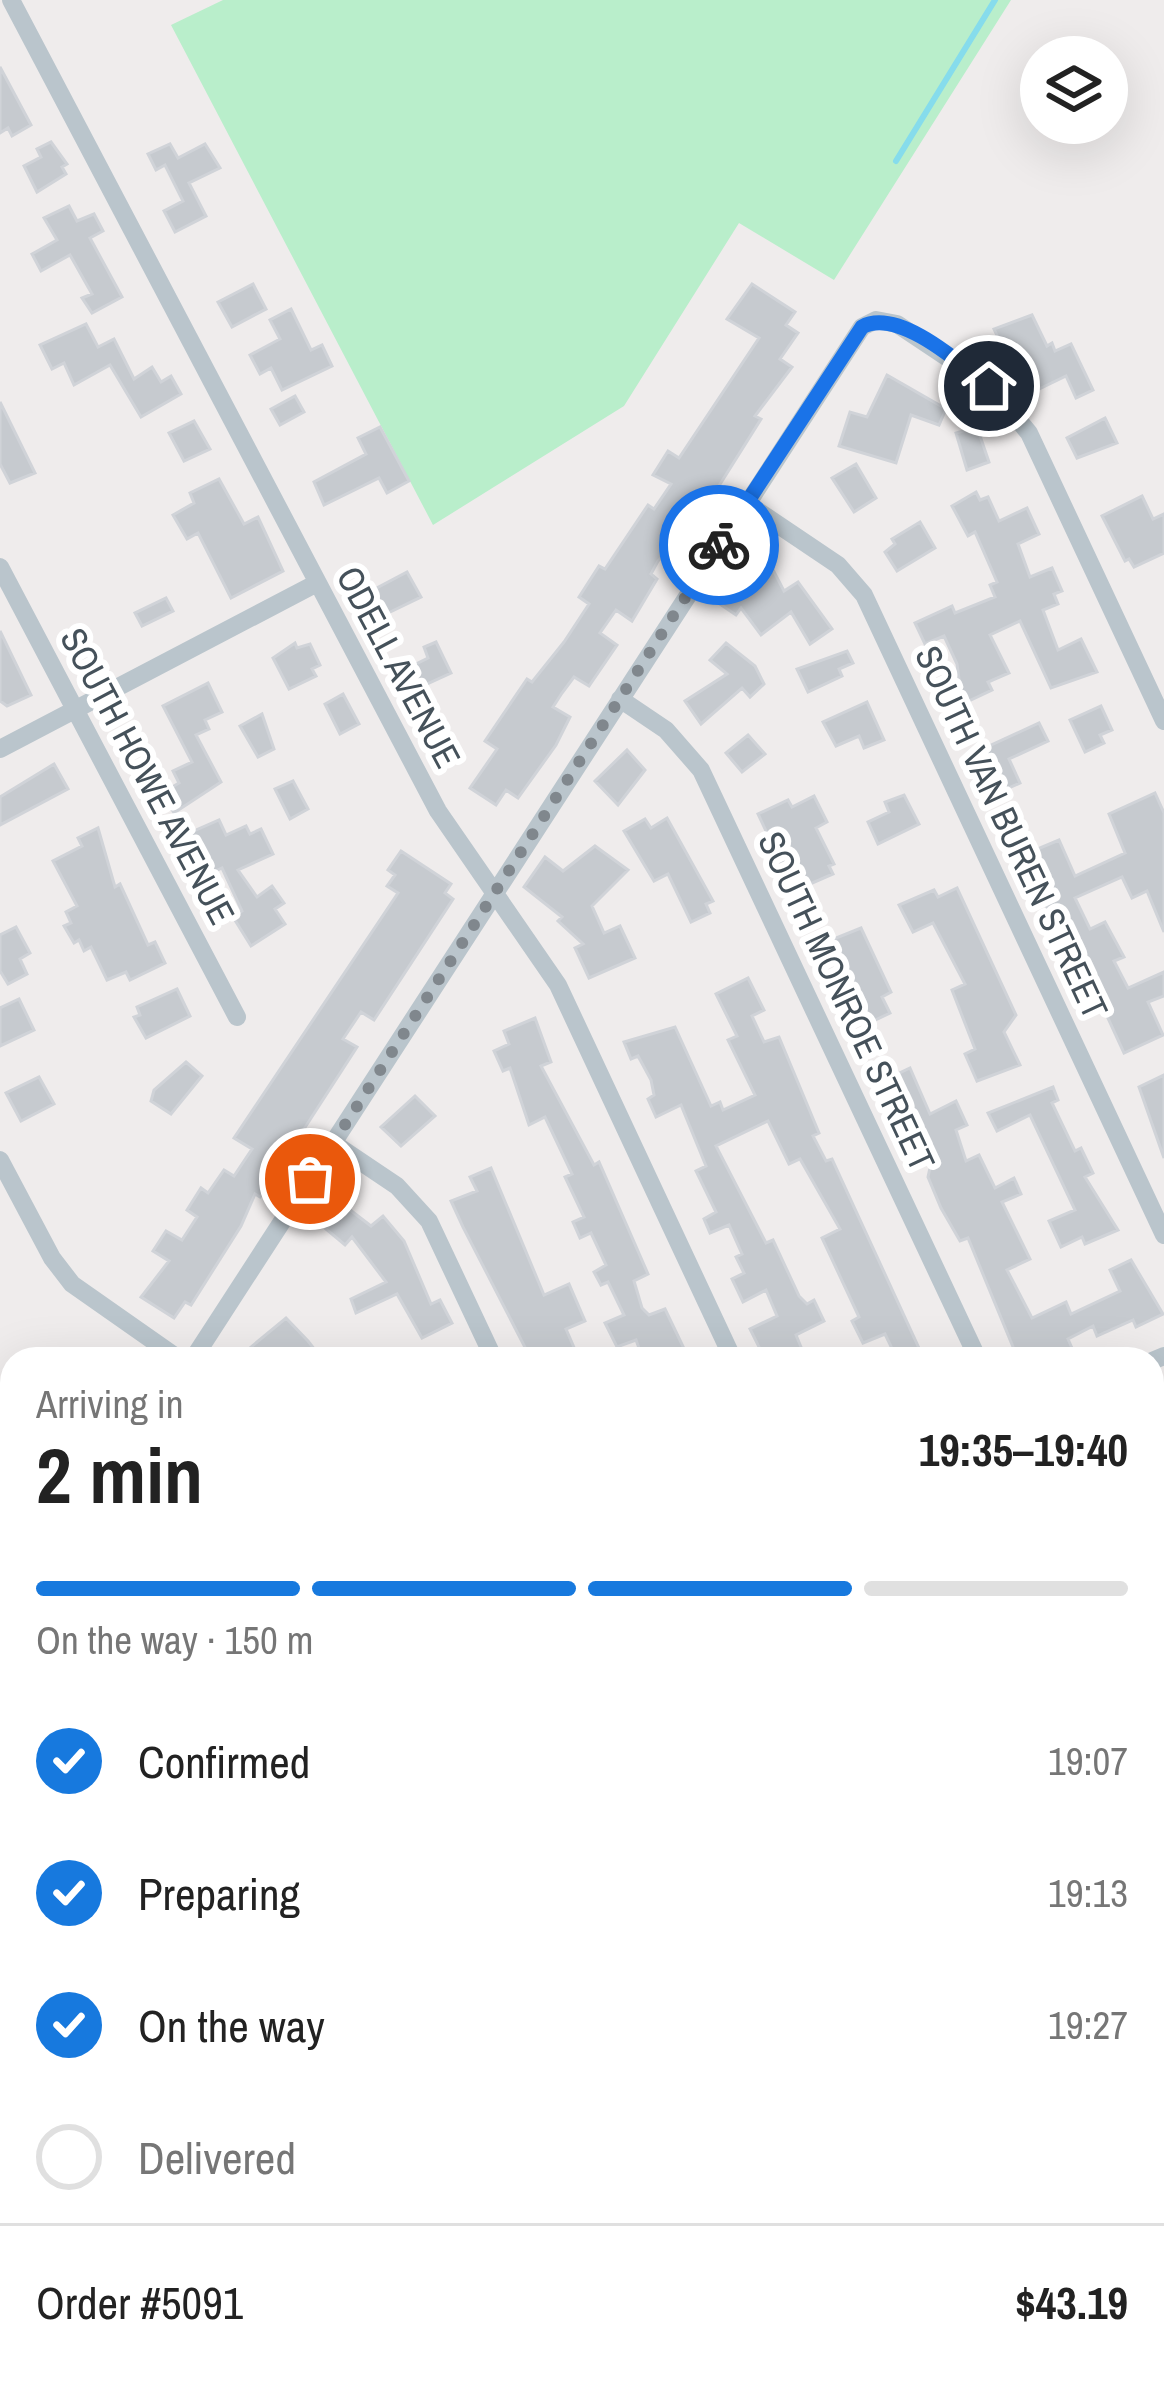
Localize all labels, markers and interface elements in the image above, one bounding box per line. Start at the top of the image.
map controls [1020,36,1128,144]
button: layers [1020,36,1128,144]
pin [938,335,1040,437]
icon: home [956,353,1022,419]
courier [659,485,779,605]
icon: bike [686,512,752,578]
street label: ODELL AVENUE [326,558,472,776]
street label: SOUTH HOWE AVENUE [50,619,246,933]
street label: SOUTH VAN BUREN STREET [904,638,1120,1026]
street label: SOUTH MONROE STREET [747,824,947,1178]
pin [259,1128,361,1230]
icon: bag [277,1146,343,1212]
text: Arriving in [36,1378,184,1430]
text: 19:35–19:40 [919,1419,1128,1480]
text: 2 min [36,1422,203,1527]
text: On the way · 150 m [36,1614,313,1666]
icon: check [36,1728,102,1794]
text: Confirmed [138,1731,310,1792]
text: 19:07 [1048,1735,1128,1787]
icon: check [36,1860,102,1926]
text: Preparing [138,1863,300,1924]
text: 19:13 [1048,1867,1128,1919]
icon: check [36,1992,102,2058]
text: On the way [138,1995,325,2056]
text: 19:27 [1048,1999,1128,2051]
text: Delivered [138,2127,296,2188]
text: Order #5091 [36,2272,243,2333]
text: $43.19 [1015,2272,1128,2333]

